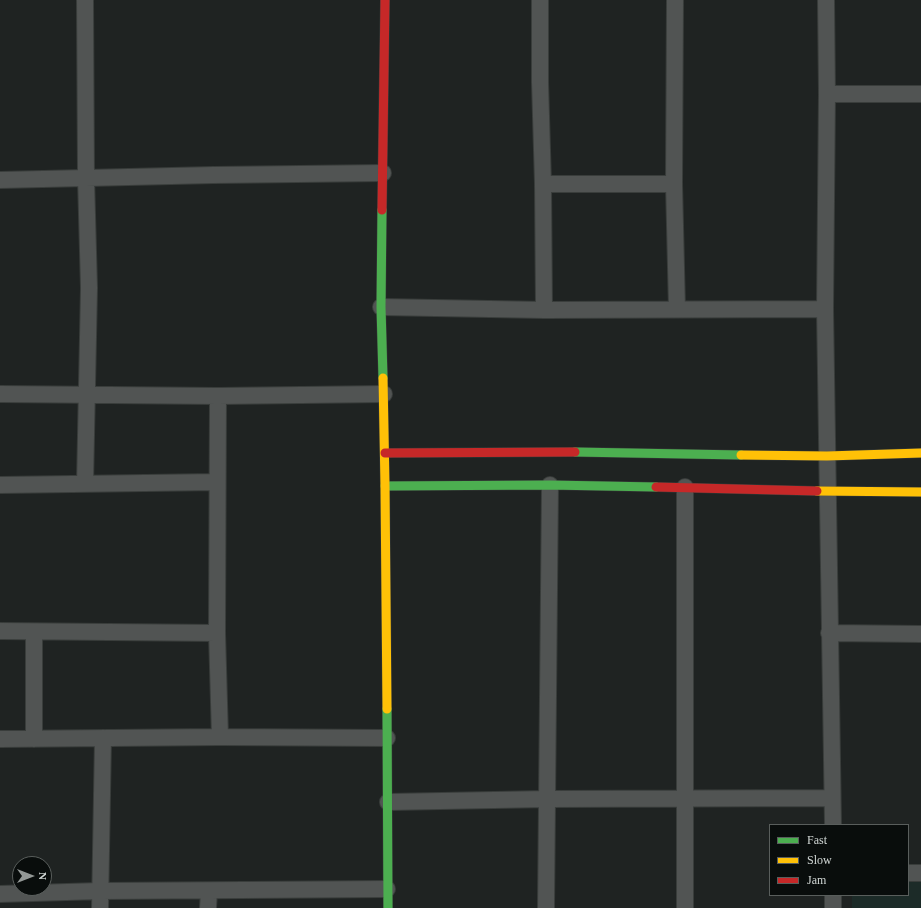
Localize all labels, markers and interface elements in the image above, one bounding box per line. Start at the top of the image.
legend [769,824,909,896]
text: Fast [807,833,827,847]
text: Slow [807,853,832,867]
north arrow [12,856,52,896]
text: N [37,872,49,880]
text: Jam [807,873,826,887]

